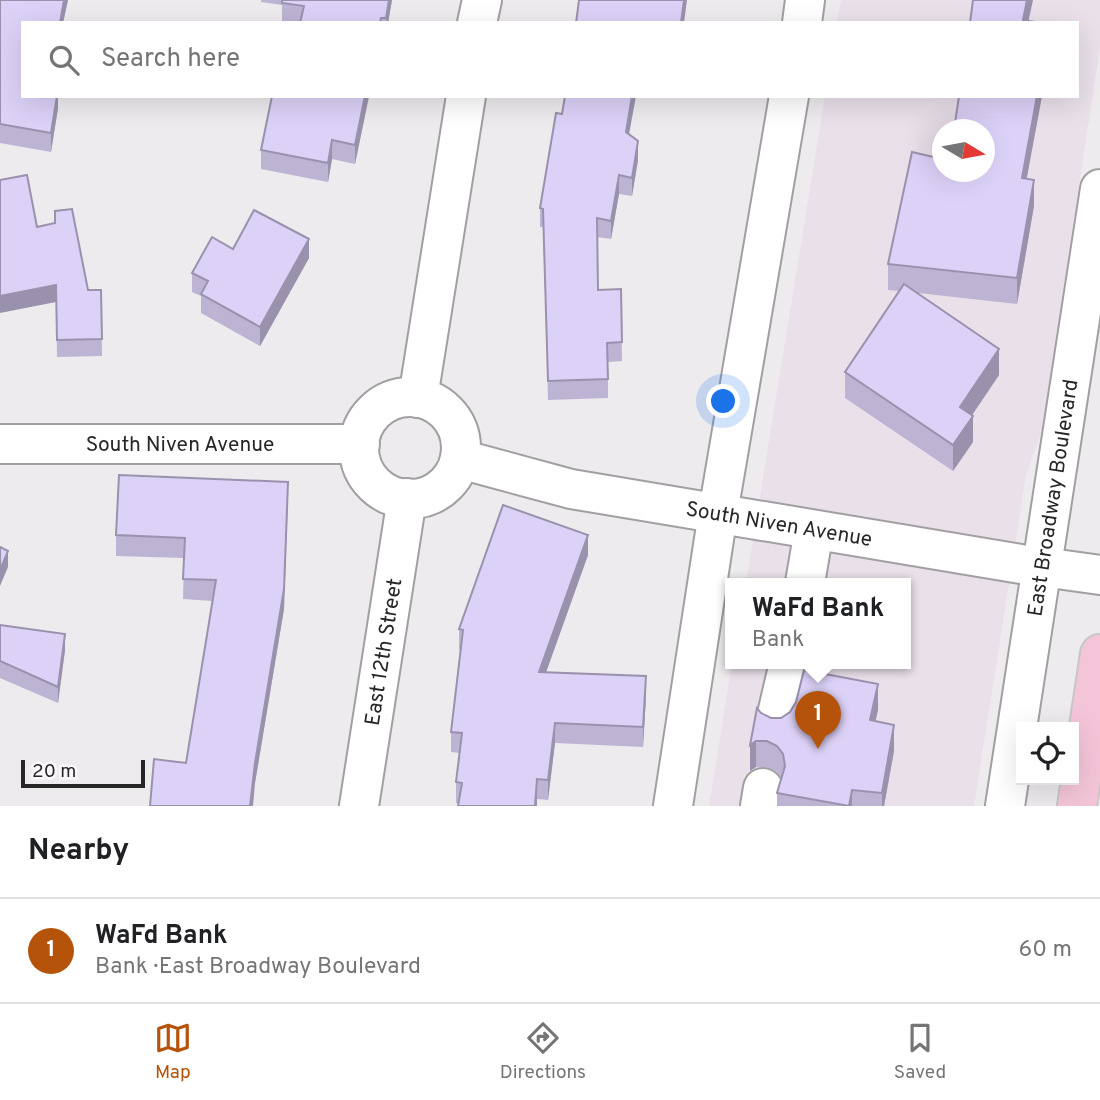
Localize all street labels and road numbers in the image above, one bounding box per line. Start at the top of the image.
street label: East Broadway Boulevard [1022,377,1086,618]
street label: South Niven Avenue [86,432,274,459]
street label: South Niven Avenue [684,496,874,554]
street label: East 12th Street [360,576,409,728]

